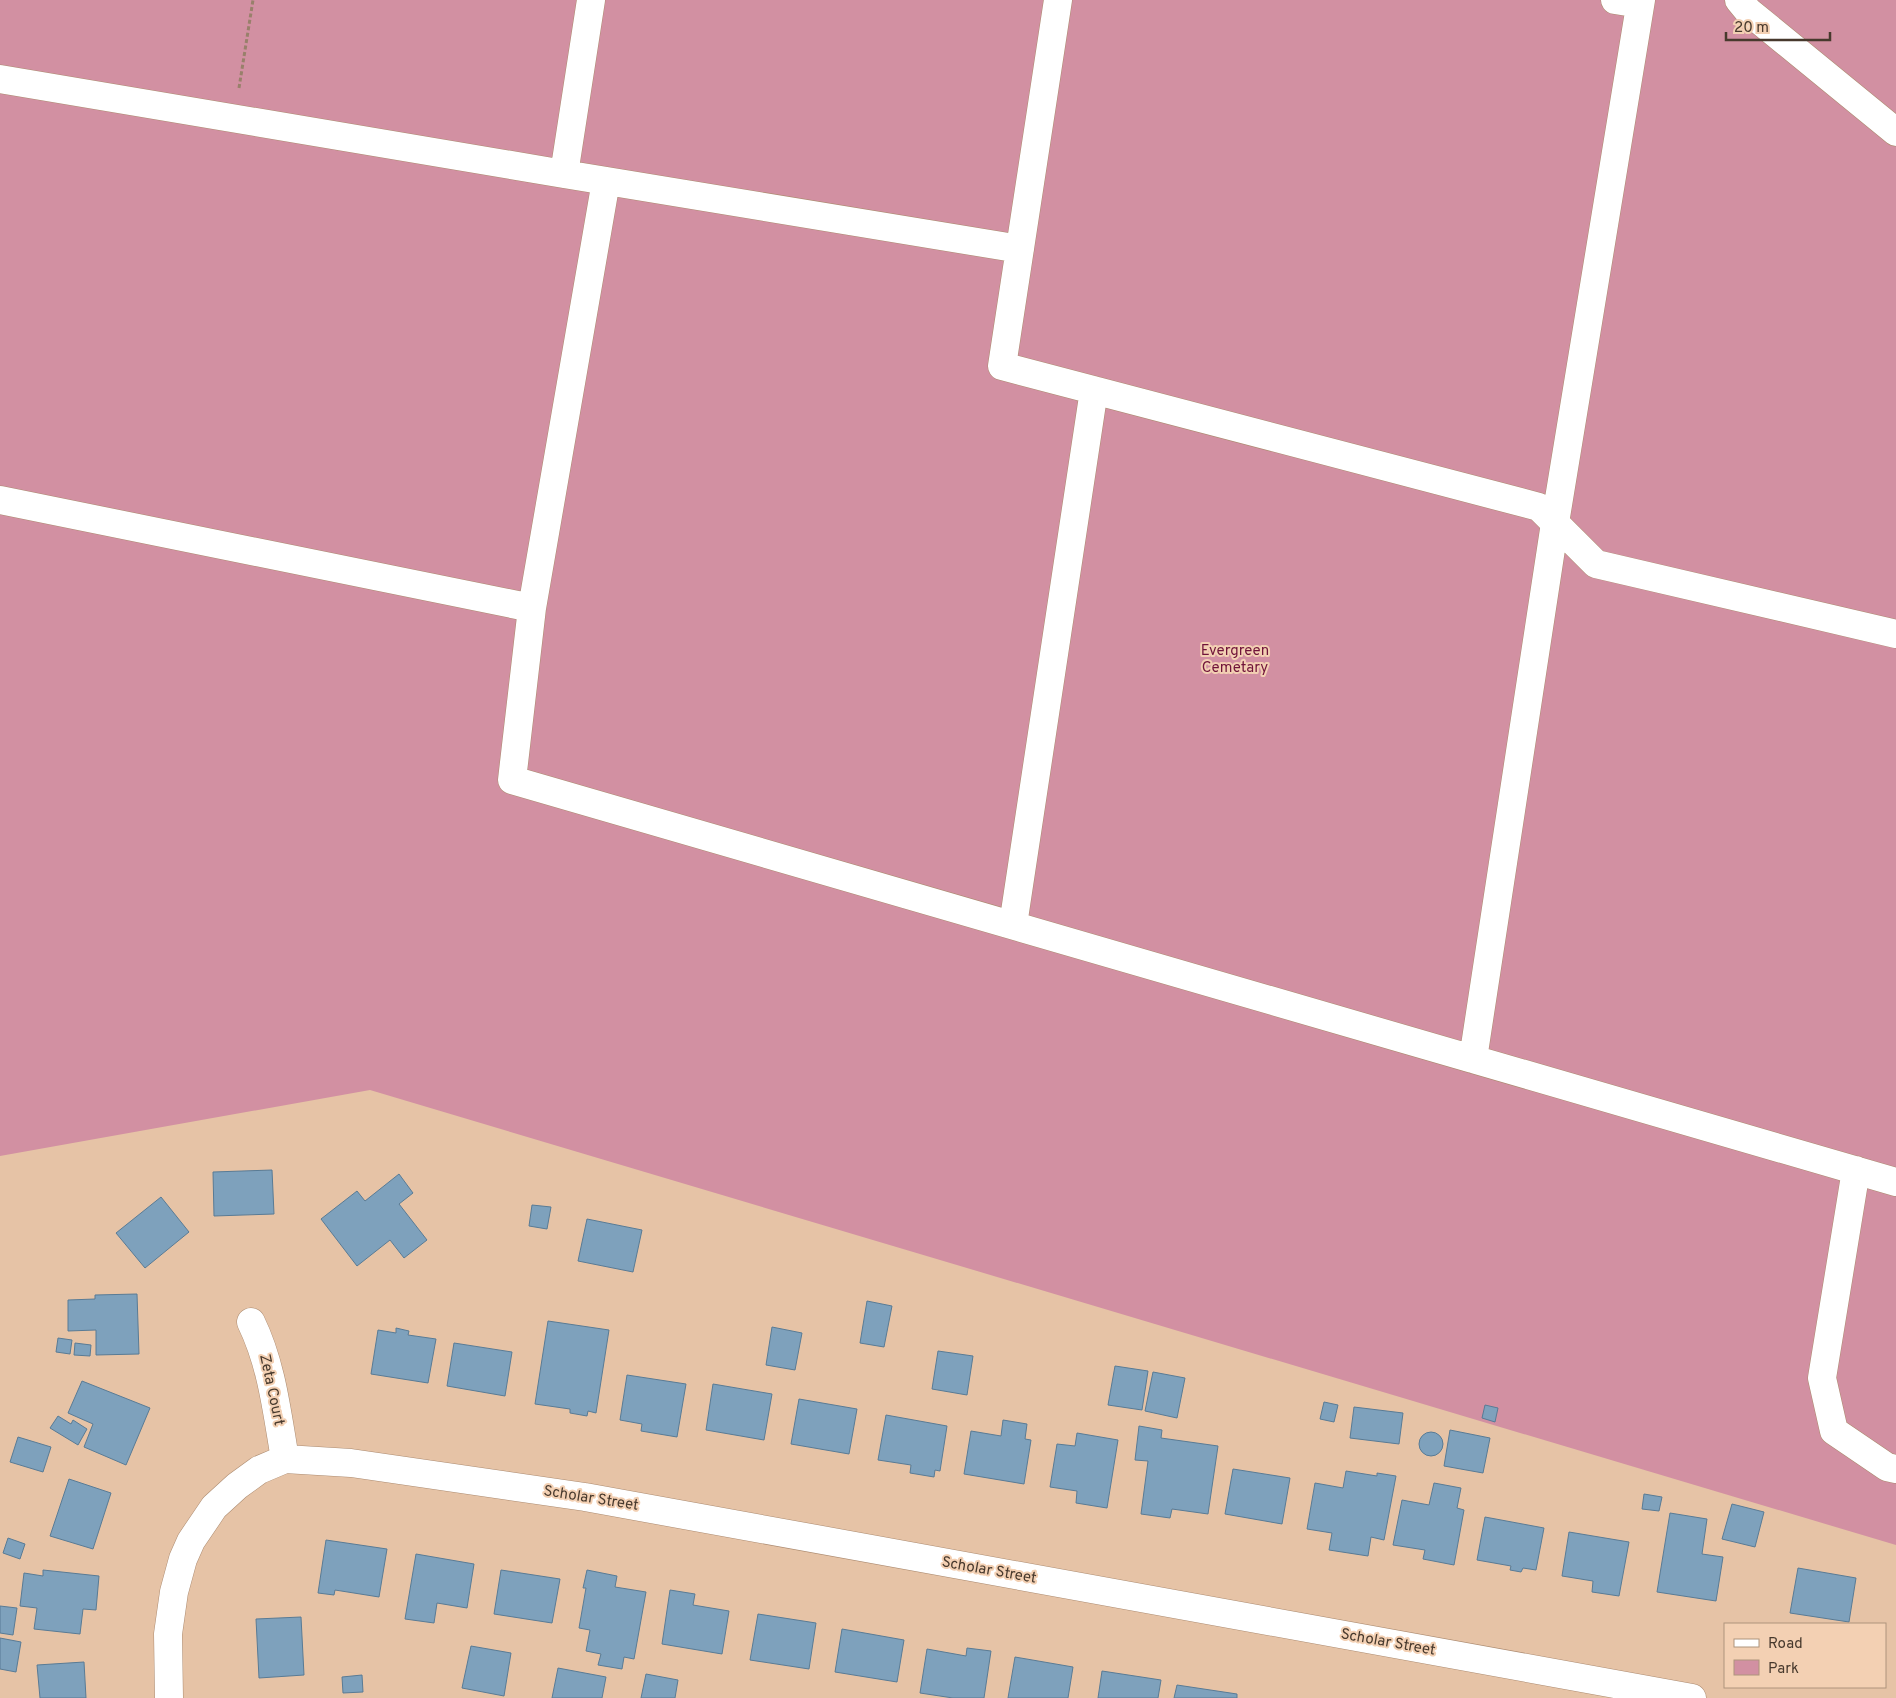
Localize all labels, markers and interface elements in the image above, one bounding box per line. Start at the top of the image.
scale bar [1726,10,1830,42]
text: 20 m [1734,19,1769,38]
park label: Evergreen Cemetary [1201,642,1269,678]
street label: Zeta Court [254,1352,288,1428]
street label: Scholar Street [542,1482,640,1516]
street label: Scholar Street [940,1553,1038,1589]
legend [1724,1623,1886,1688]
street label: Scholar Street [1339,1625,1437,1661]
text: Road [1768,1635,1803,1654]
text: Park [1768,1660,1799,1679]

